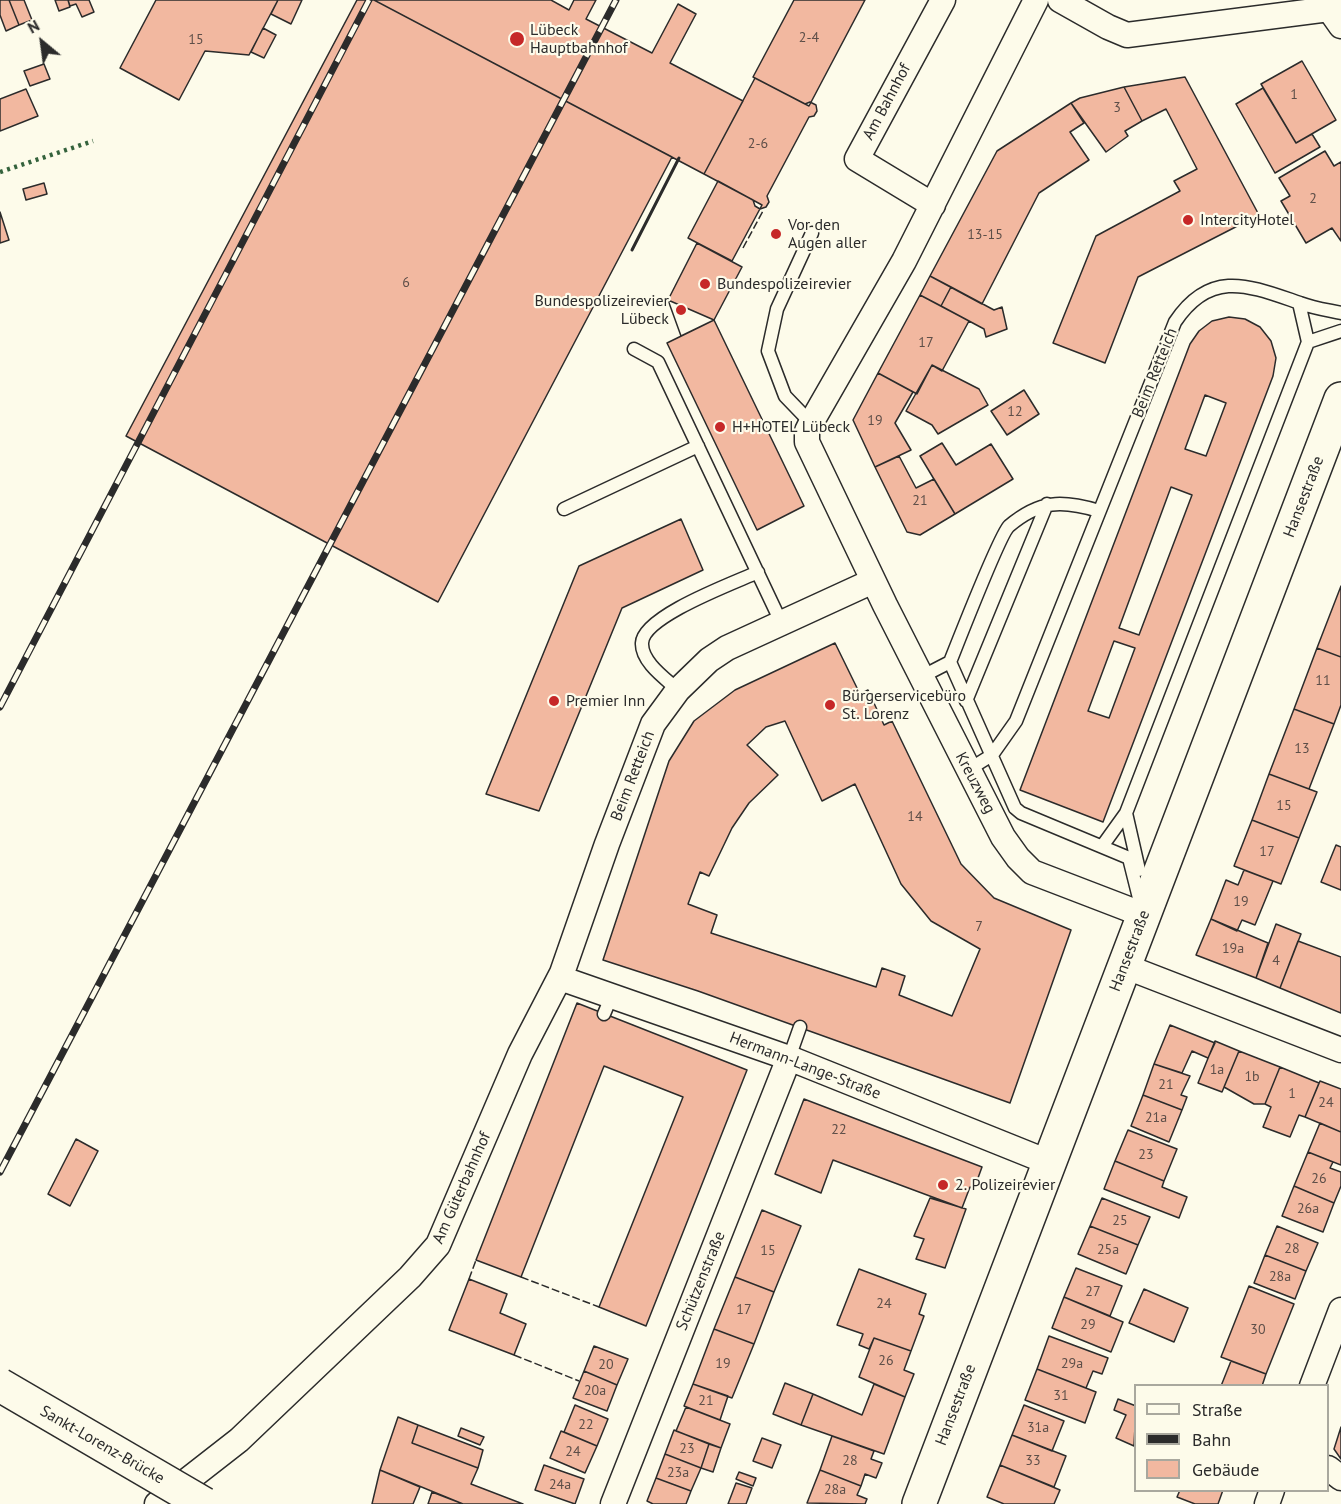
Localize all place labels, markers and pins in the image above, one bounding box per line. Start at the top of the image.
place label: Lübeck Hauptbahnhof [530,20,628,58]
marker: Lübeck Hauptbahnhof [508,30,526,48]
place label: IntercityHotel [1200,210,1294,230]
marker: IntercityHotel [1181,213,1195,227]
place label: Vor den Augen aller [788,215,867,253]
marker: Vor den Augen aller [769,227,783,241]
place label: Bundespolizeirevier [717,274,851,294]
marker: Bundespolizeirevier [698,277,712,291]
place label: Bundespolizeirevier Lübeck [535,291,669,329]
marker: Bundespolizeirevier Lübeck [674,303,688,317]
place label: H+HOTEL Lübeck [732,417,850,437]
marker: H+HOTEL Lübeck [713,420,727,434]
place label: Bürgerservicebüro St. Lorenz [842,686,966,724]
place label: Premier Inn [566,691,645,711]
marker: Premier Inn [547,694,561,708]
marker: Bürgerservicebüro St. Lorenz [823,698,837,712]
place label: 2. Polizeirevier [955,1175,1055,1195]
marker: 2. Polizeirevier [936,1178,950,1192]

